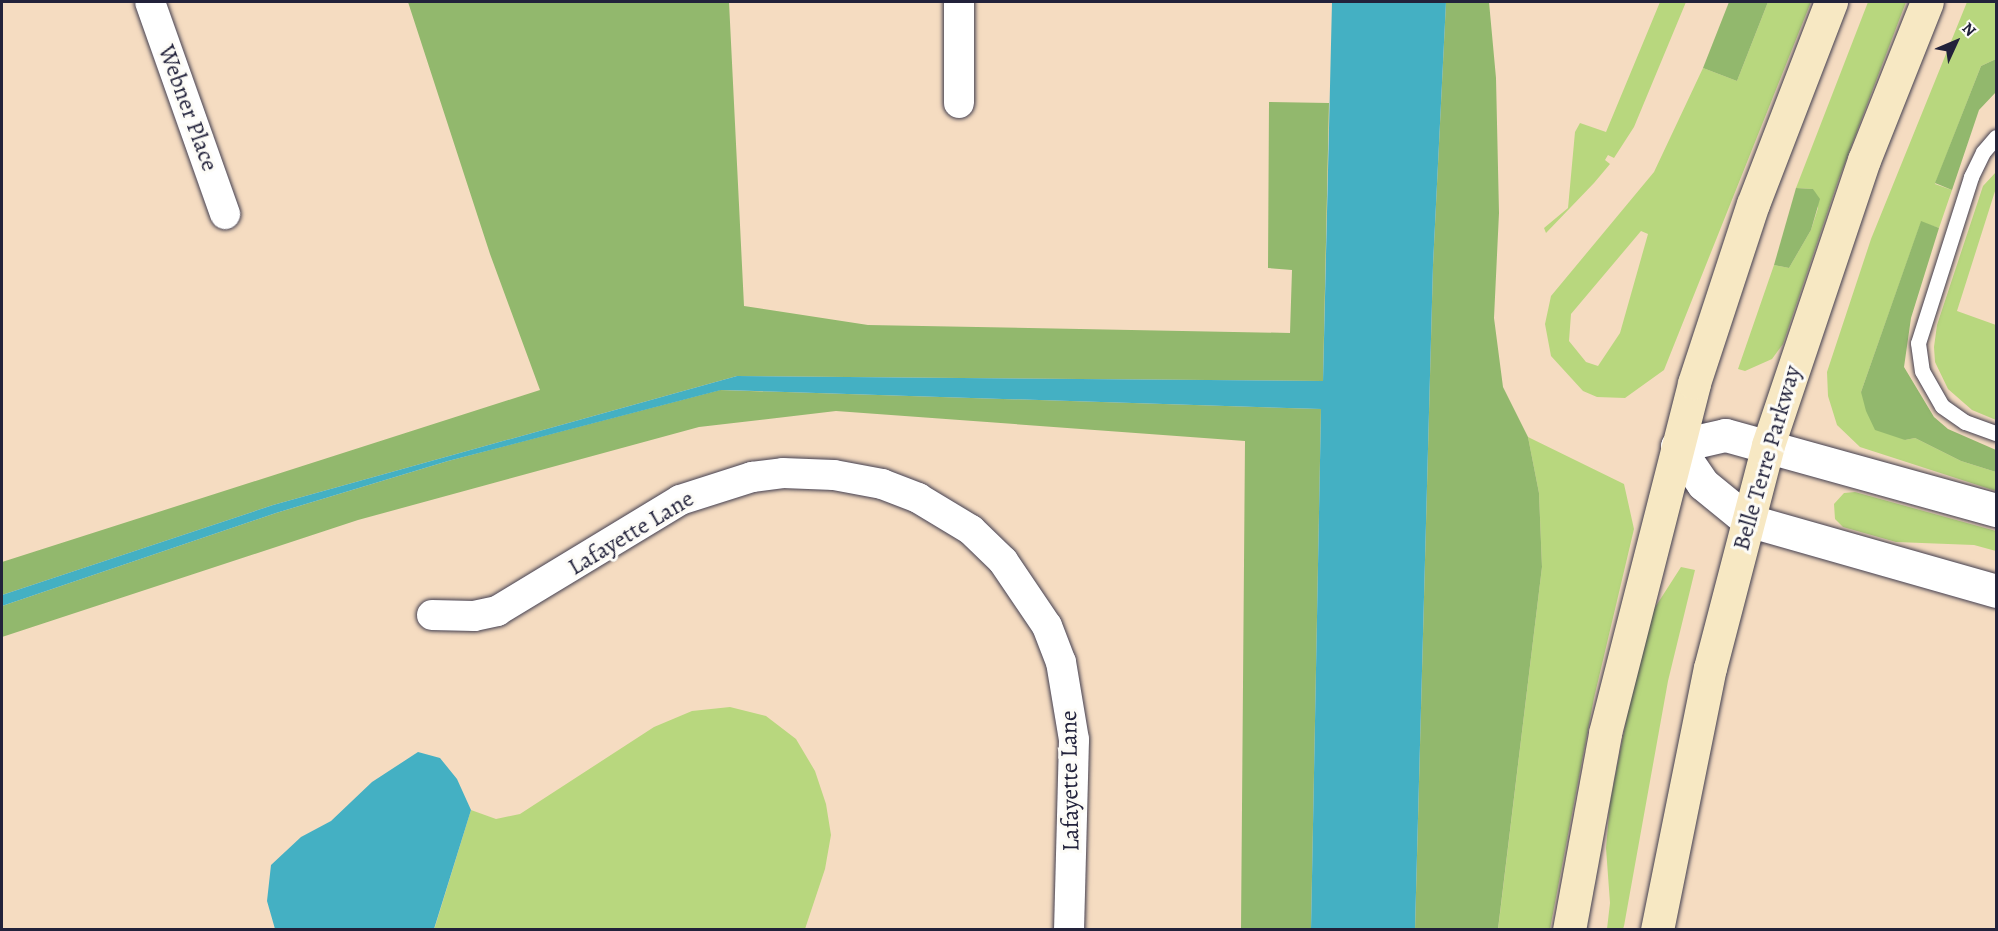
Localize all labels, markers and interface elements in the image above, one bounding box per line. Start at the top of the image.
north arrow [1926,12,1986,72]
text: N [1957,18,1981,41]
street label: Webner Place [152,41,224,175]
street label: Belle Terre Parkway [1727,362,1807,554]
street label: Lafayette Lane [563,484,699,582]
street label: Lafayette Lane [1054,710,1086,852]

